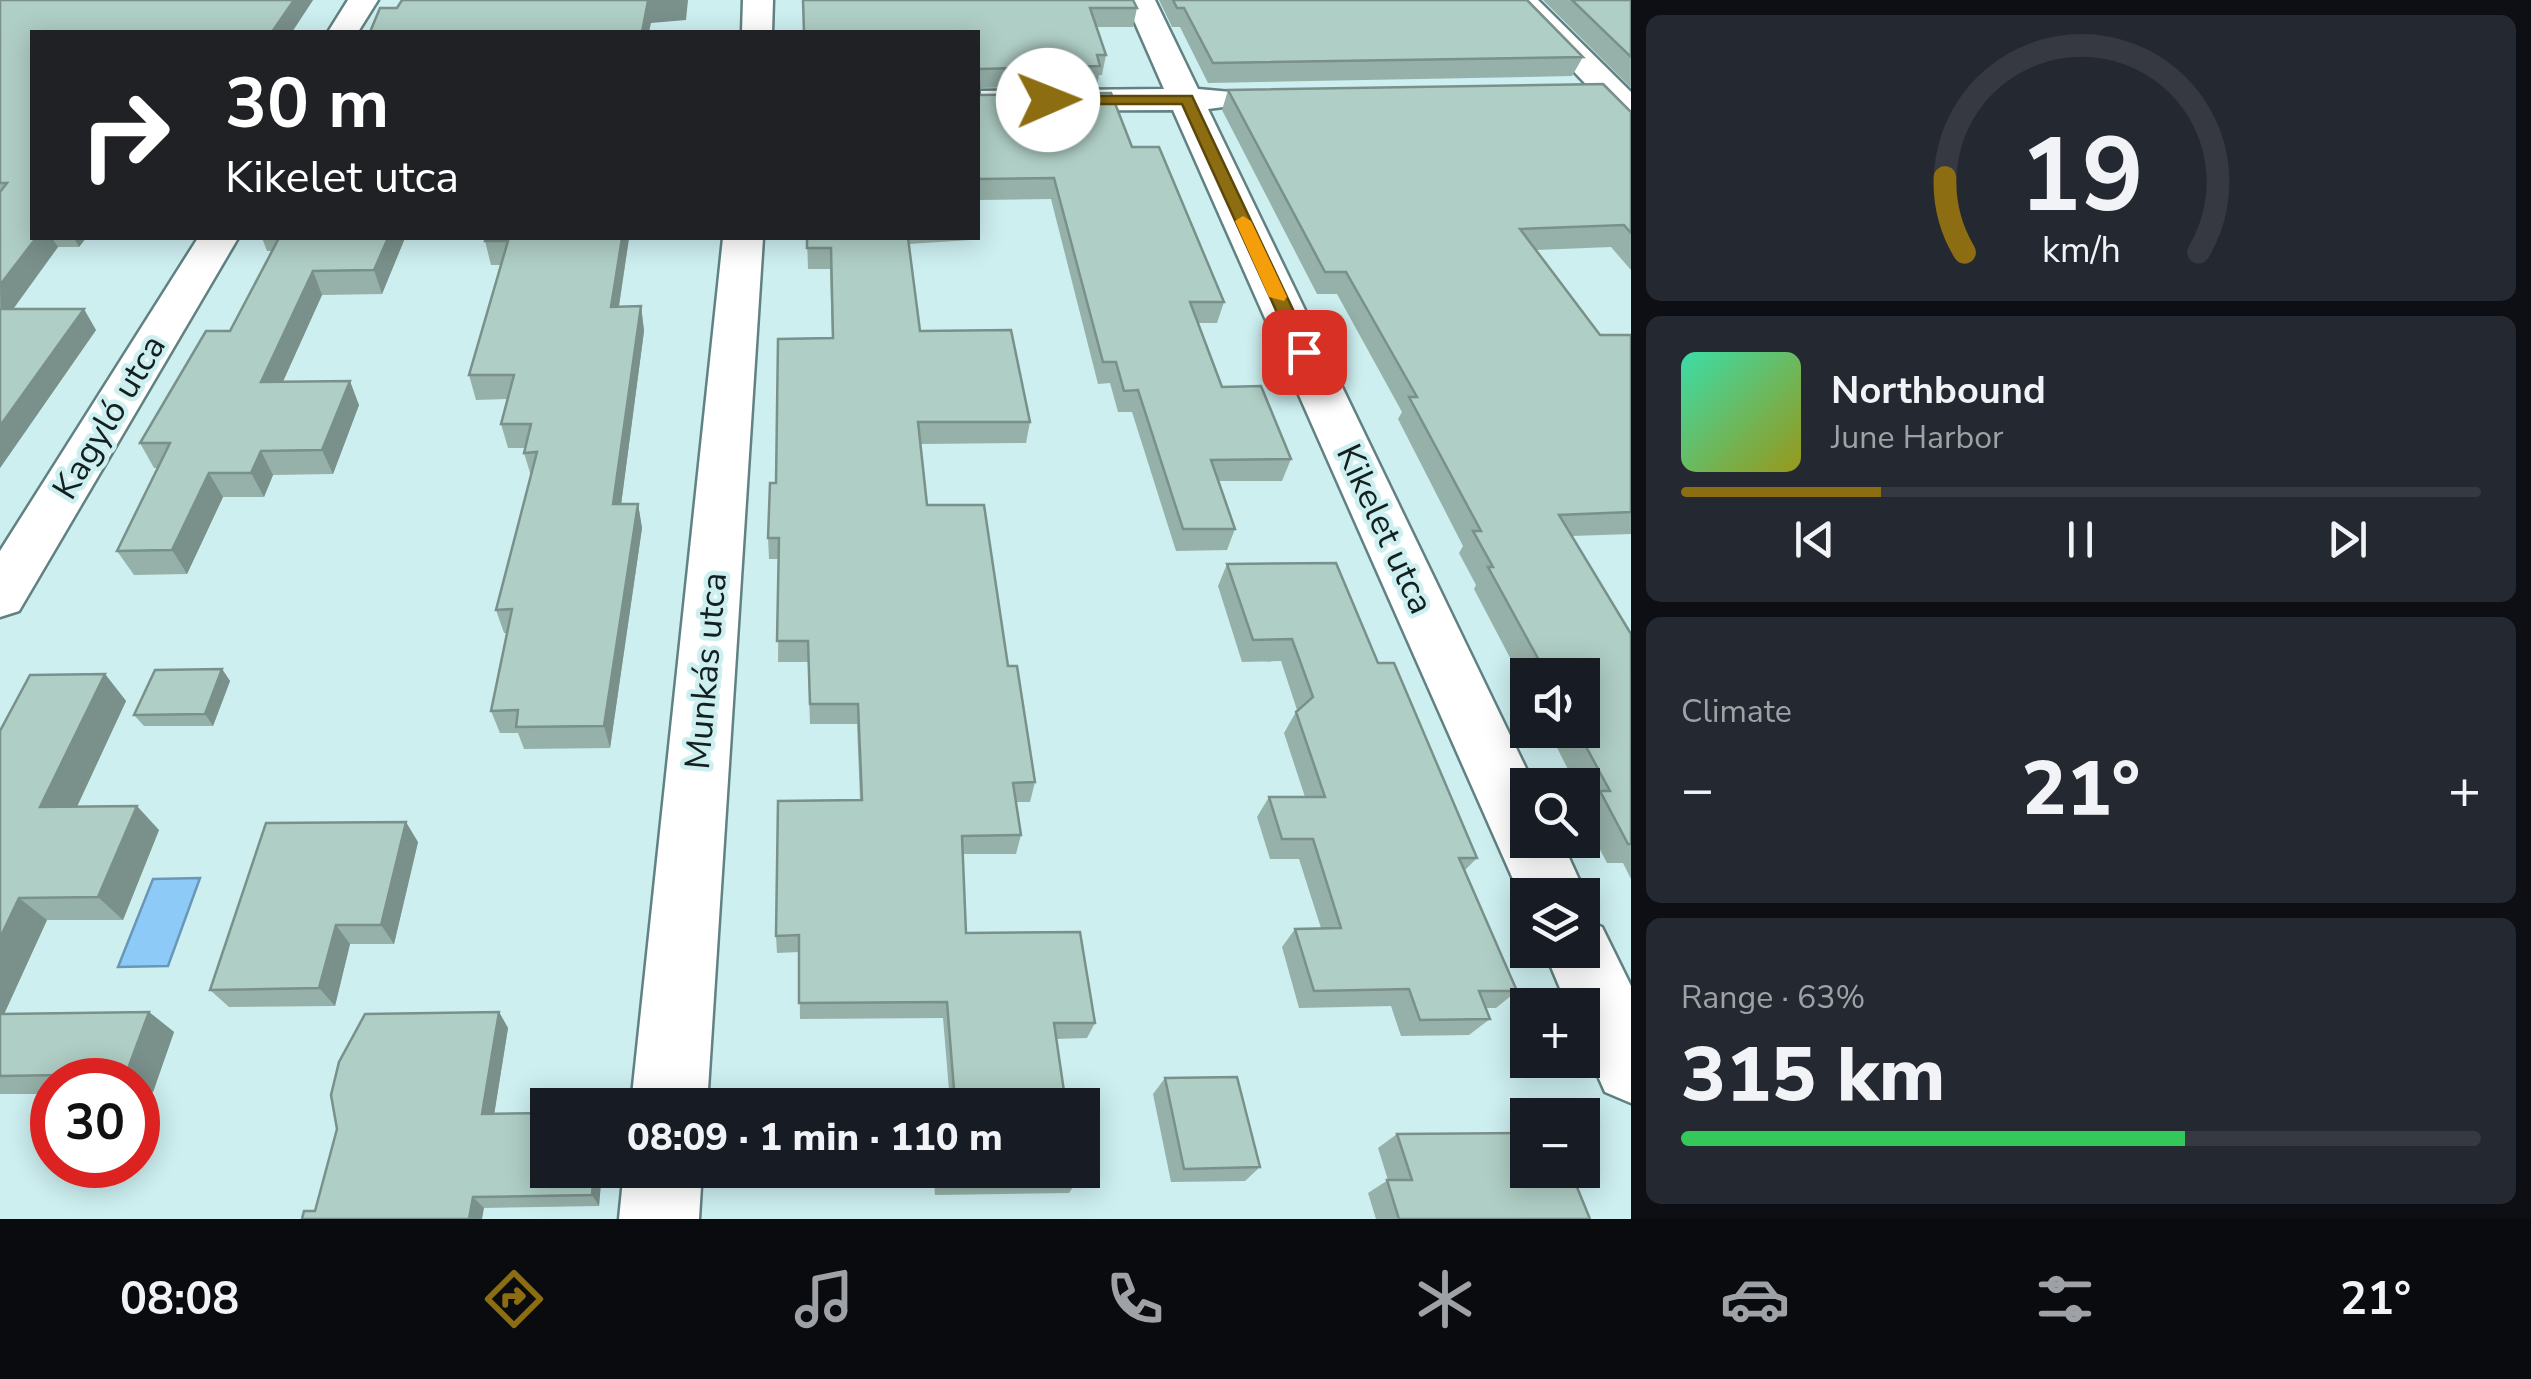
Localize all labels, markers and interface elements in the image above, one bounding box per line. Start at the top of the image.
position arrow [996,48,1100,152]
text: 30 m [225,56,389,152]
icon: right [60,70,190,200]
text: 19 [2019,105,2143,247]
text: Kikelet utca [225,147,459,208]
text: km/h [2042,226,2120,275]
pin [1262,310,1347,395]
icon: arrive [1277,325,1332,380]
street label: Kagyló utca [42,326,176,508]
text: Northbound [1831,365,2046,416]
text: June Harbor [1831,416,2003,459]
street label: Kikelet utca [1325,437,1445,621]
icon: previous [1787,512,1842,567]
icon: pause [2053,512,2108,567]
icon: next [2320,512,2375,567]
street label: Munkás utca [674,571,738,771]
map controls [1510,658,1600,1188]
button: sound [1510,658,1600,748]
text: Climate [1681,690,1792,733]
text: 21° [2022,738,2140,840]
text: − [1681,752,1714,827]
text: + [2448,752,2481,827]
button: search [1510,768,1600,858]
button: layers [1510,878,1600,968]
text: Range · 63% [1681,976,1865,1019]
button: + [1510,988,1600,1078]
text: 315 km [1681,1024,1945,1126]
speed limit sign: 30 [30,1058,160,1188]
button: − [1510,1098,1600,1188]
text: 08:09 · 1 min · 110 m [627,1112,1003,1163]
icon: directions [479,1264,549,1334]
icon: music [789,1264,859,1334]
icon: phone [1100,1264,1170,1334]
icon: climate [1410,1264,1480,1334]
icon: car [1720,1264,1790,1334]
icon: filters [2030,1264,2100,1334]
text: 08:08 [120,1269,239,1330]
text: 21° [2340,1269,2411,1330]

